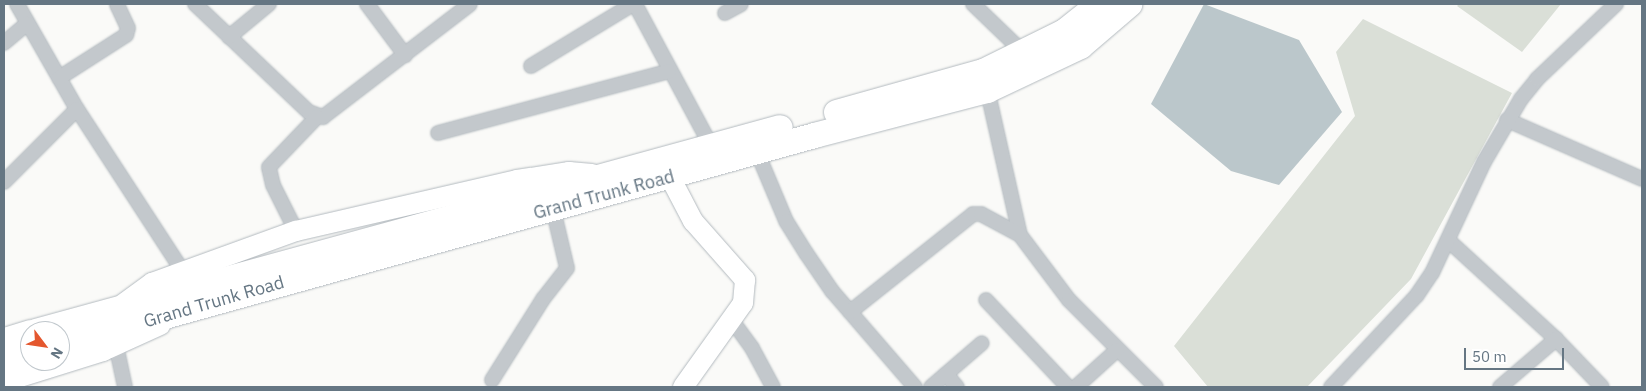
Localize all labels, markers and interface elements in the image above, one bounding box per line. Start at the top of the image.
street label: Grand Trunk Road [531,166,677,224]
street label: Grand Trunk Road [141,272,287,332]
north arrow [20,321,70,371]
scale bar [1466,338,1566,370]
text: N [47,344,67,362]
text: 50 m [1472,347,1507,366]

